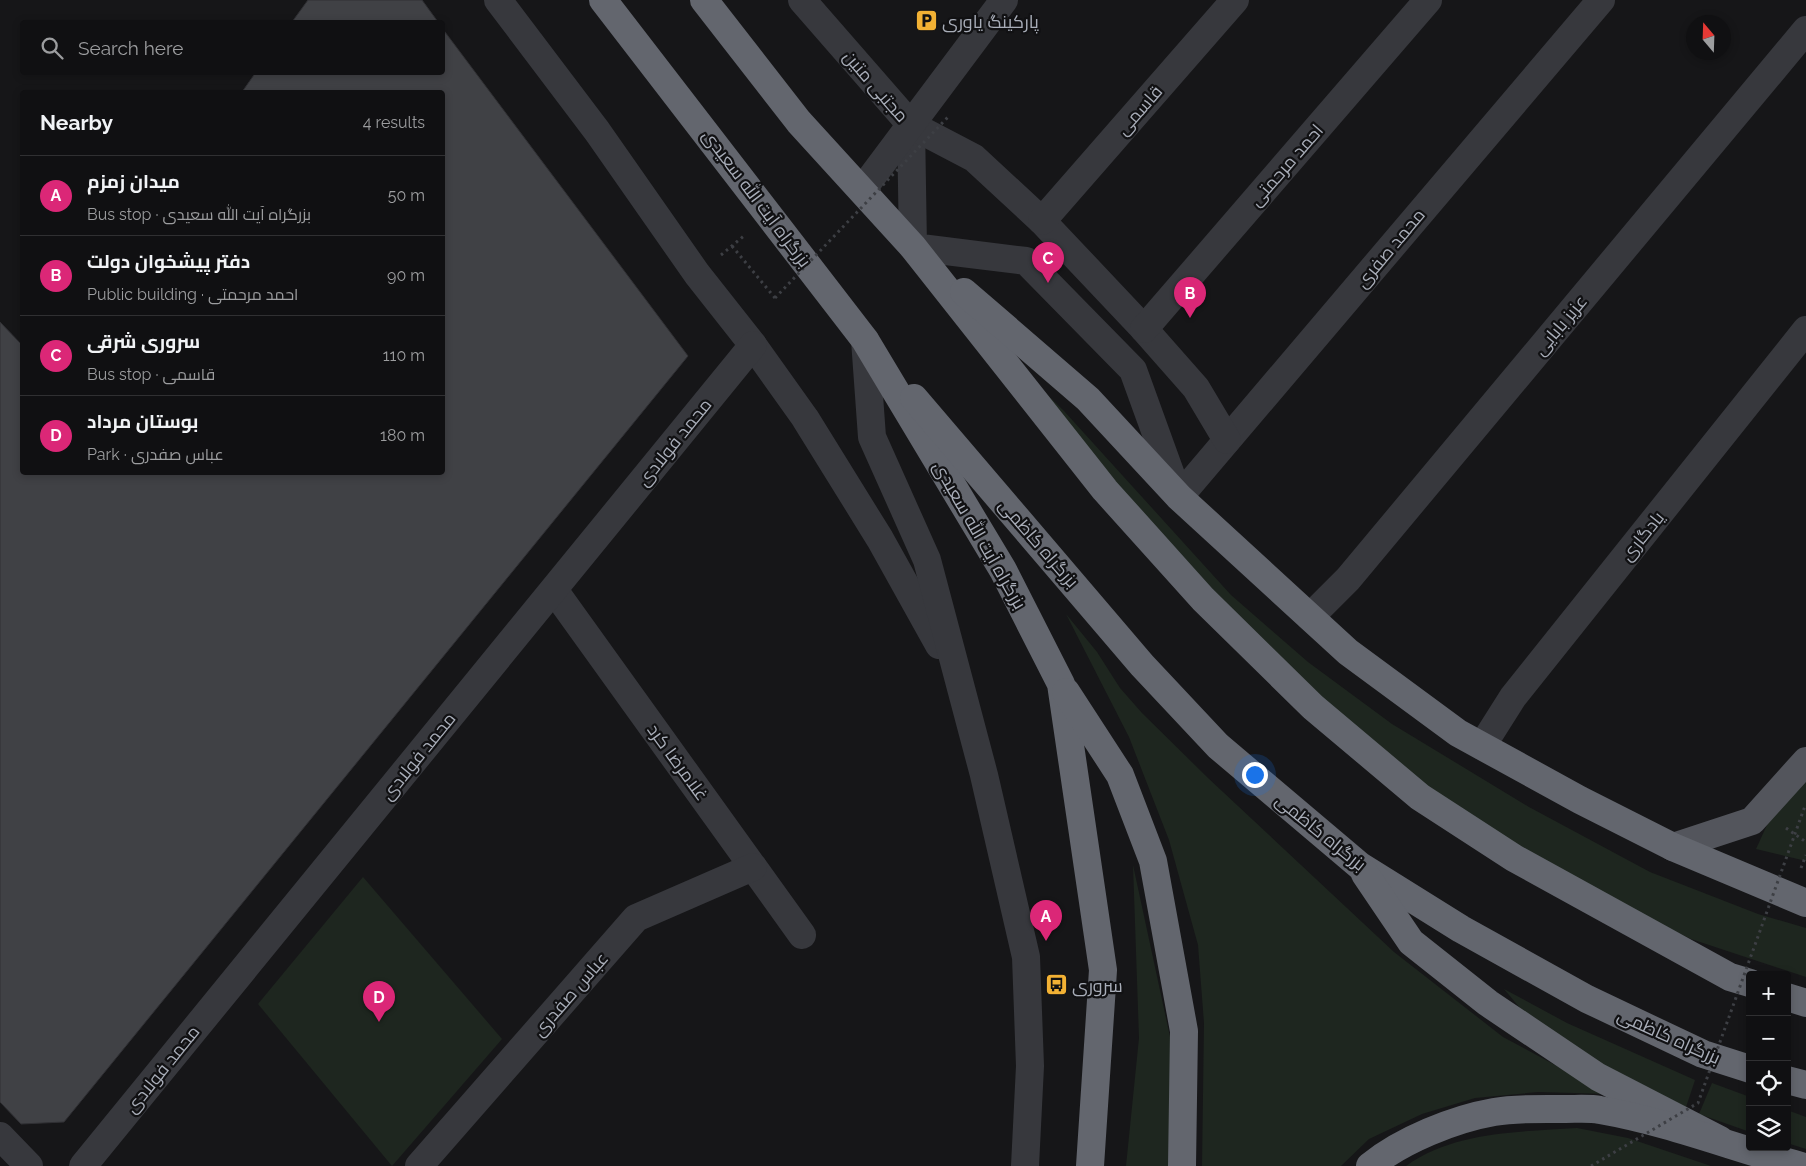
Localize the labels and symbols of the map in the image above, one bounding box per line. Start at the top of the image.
parking icon: پارکینگ یاوری [914,9,938,33]
place label: پارکینگ یاوری [942,11,1039,34]
north arrow [1686,15,1731,60]
street label: مجتبی متین [838,46,913,127]
street label: قاسمی [1112,81,1167,140]
street label: احمد مرحمتی [1245,120,1328,211]
street label: بزرگراه آیت الله سعیدی [698,124,816,272]
street label: محمد صفری [1351,204,1430,292]
pin: C [1032,242,1064,283]
pin: B [1174,277,1206,318]
street label: عزیز بابایی [1529,291,1592,360]
street label: محمد فولادی [632,394,716,491]
street label: بزرگراه آیت الله سعیدی [928,457,1032,613]
street label: بزرگراه کاظمی [994,494,1083,592]
street label: یادگاری [1616,507,1669,565]
street label: محمد فولادی [376,708,460,805]
street label: غلامرضا کرد [642,720,713,805]
your location [1242,762,1268,788]
street label: بزرگراه کاظمی [1271,789,1371,876]
pin: A [1030,900,1062,941]
street label: عباس صفدری [528,948,613,1041]
bus stop icon: سروری [1044,973,1068,997]
place label: سروری [1072,975,1123,997]
pin: D [363,981,395,1022]
street label: بزرگراه کاظمی [1614,1004,1724,1069]
street label: محمد فولادی [120,1021,204,1118]

